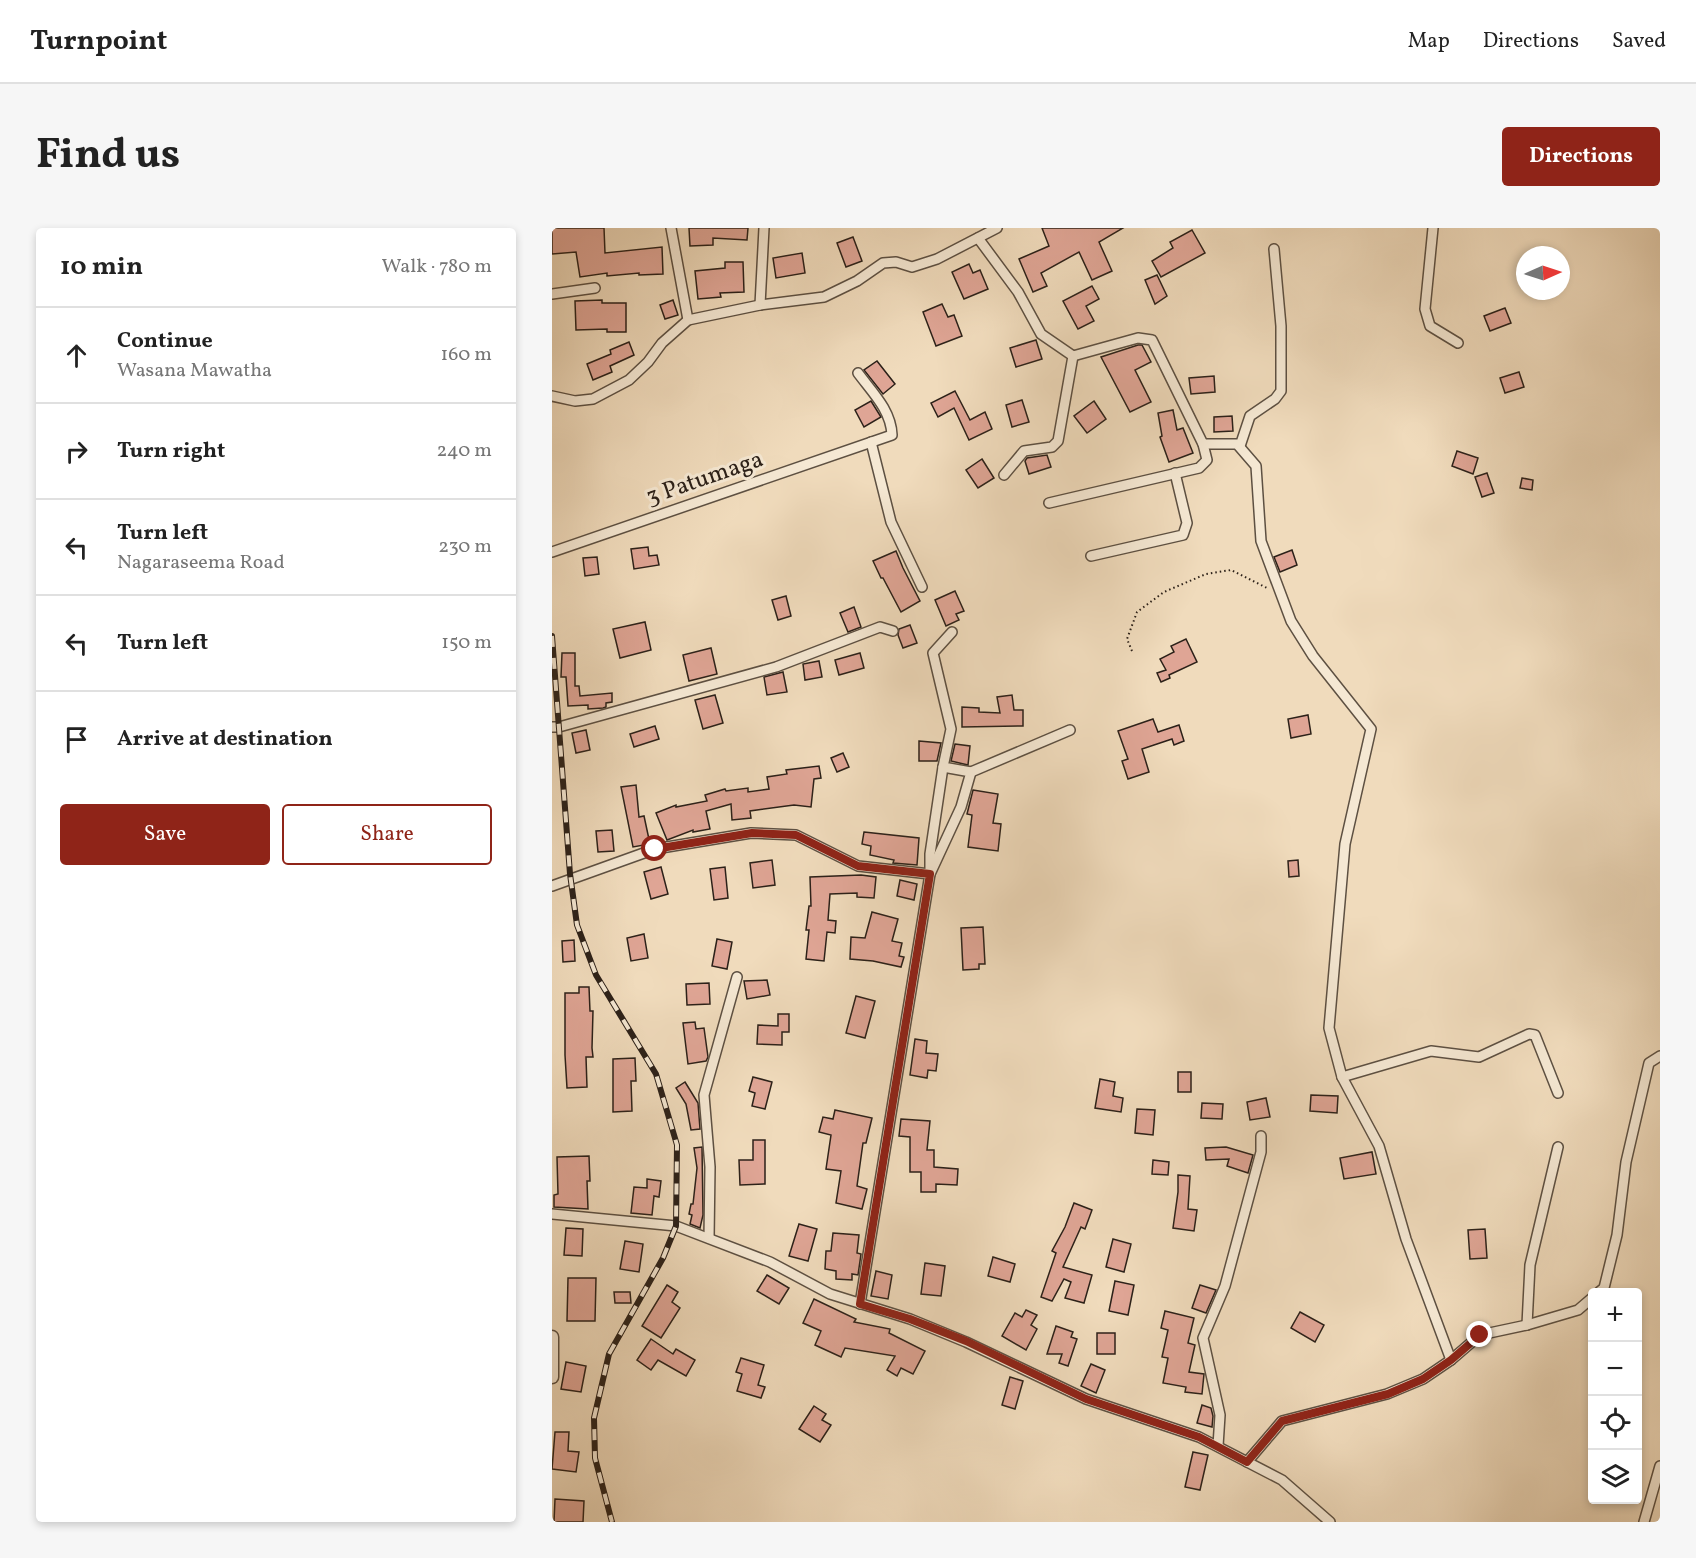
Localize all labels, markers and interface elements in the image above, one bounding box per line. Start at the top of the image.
text: Turnpoint [30,22,167,61]
text: Map [1408,27,1450,56]
text: Directions [1483,27,1579,56]
text: Saved [1612,27,1666,56]
text: Find us [36,127,180,186]
button: Directions [1502,127,1660,186]
north arrow [1516,246,1570,300]
text: 10 min [60,249,143,285]
text: Walk · 780 m [382,253,492,281]
text: Continue [117,326,213,357]
icon: ahead [60,339,93,372]
text: 160 m [440,341,492,369]
text: Wasana Mawatha [117,357,272,385]
icon: right [60,435,93,468]
text: Turn right [117,436,225,467]
text: 240 m [437,437,492,465]
street label: 3 Patumaga [642,443,768,515]
text: Turn left [117,518,208,549]
icon: left [60,531,93,564]
text: 230 m [438,533,492,561]
text: Nagaraseema Road [117,549,285,577]
icon: left [60,627,93,660]
text: Turn left [117,628,208,659]
text: 150 m [441,629,492,657]
icon: arrive [60,723,93,756]
text: Arrive at destination [117,724,333,755]
button: Save [60,804,270,865]
button: Share [282,804,492,865]
route start [641,835,667,861]
map controls [1588,1288,1642,1504]
button: + [1588,1288,1642,1342]
route end [1466,1321,1492,1347]
button: − [1588,1342,1642,1396]
button: locate [1588,1396,1642,1450]
button: layers [1588,1450,1642,1504]

